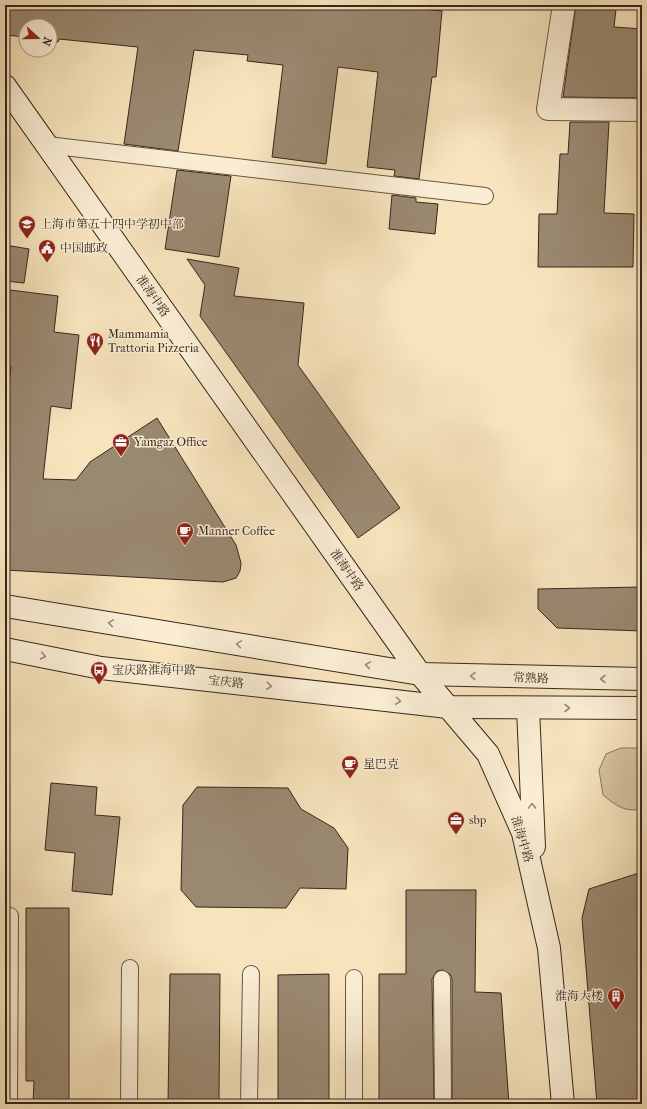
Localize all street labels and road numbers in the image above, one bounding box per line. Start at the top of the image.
street label: 淮海中路 [133,272,173,320]
street label: 淮海中路 [327,546,367,594]
street label: 常熟路 [513,670,549,686]
street label: 宝庆路 [207,673,245,691]
street label: 淮海中路 [508,814,536,864]

